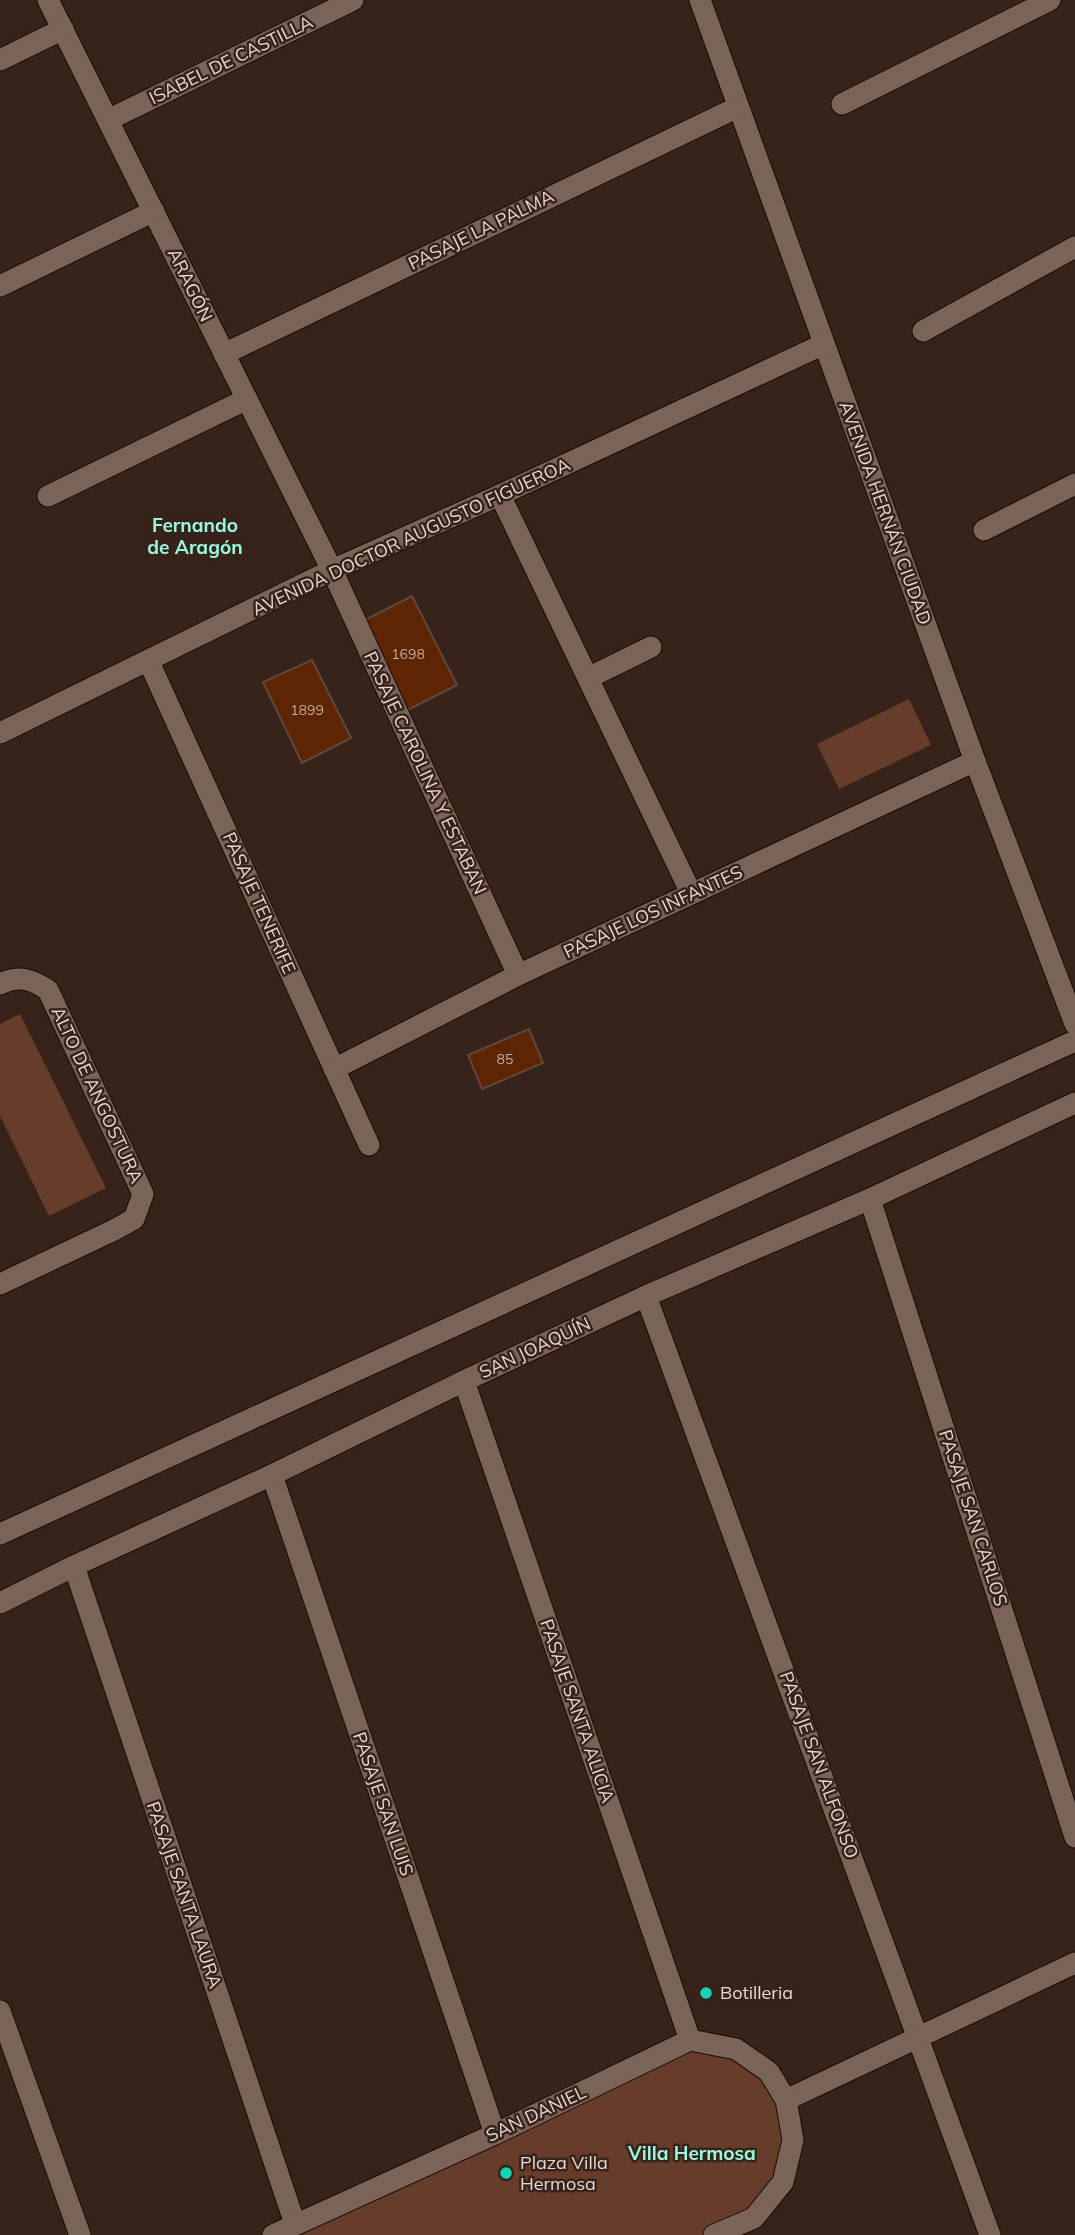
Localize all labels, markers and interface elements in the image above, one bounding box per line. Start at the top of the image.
street label: ISABEL DE CASTILLA [145,10,316,109]
street label: PASAJE LA PALMA [404,184,557,275]
street label: ARAGÓN [163,244,218,325]
street label: AVENIDA HERNÁN CIUDAD [834,398,937,628]
street label: AVENIDA DOCTOR AUGUSTO FIGUEROA [248,453,574,621]
district label: Fernando de Aragón [147,513,243,559]
house number: 1698 [391,645,425,663]
street label: PASAJE CAROLINA Y ESTABAN [359,648,492,898]
house number: 1899 [290,701,324,719]
street label: PASAJE TENERIFE [218,828,301,977]
street label: PASAJE LOS INFANTES [560,860,746,963]
street label: ALTO DE ANGOSTURA [46,1003,149,1187]
house number: 85 [497,1050,513,1068]
street label: SAN JOAQUÍN [475,1312,594,1383]
street label: PASAJE SAN CARLOS [934,1427,1013,1609]
street label: PASAJE SANTA ALICIA [535,1616,620,1806]
street label: PASAJE SAN ALFONSO [775,1668,864,1862]
street label: PASAJE SAN LUIS [348,1729,419,1879]
street label: PASAJE SANTA LAURA [142,1798,227,1991]
place label: Botilleria [720,1981,793,2004]
marker: Botilleria [698,1985,714,2001]
street label: SAN DANIEL [482,2080,590,2147]
district label: Villa Hermosa [627,2141,756,2165]
place label: Plaza Villa Hermosa [520,2151,608,2195]
marker: Plaza Villa Hermosa [498,2165,514,2181]

